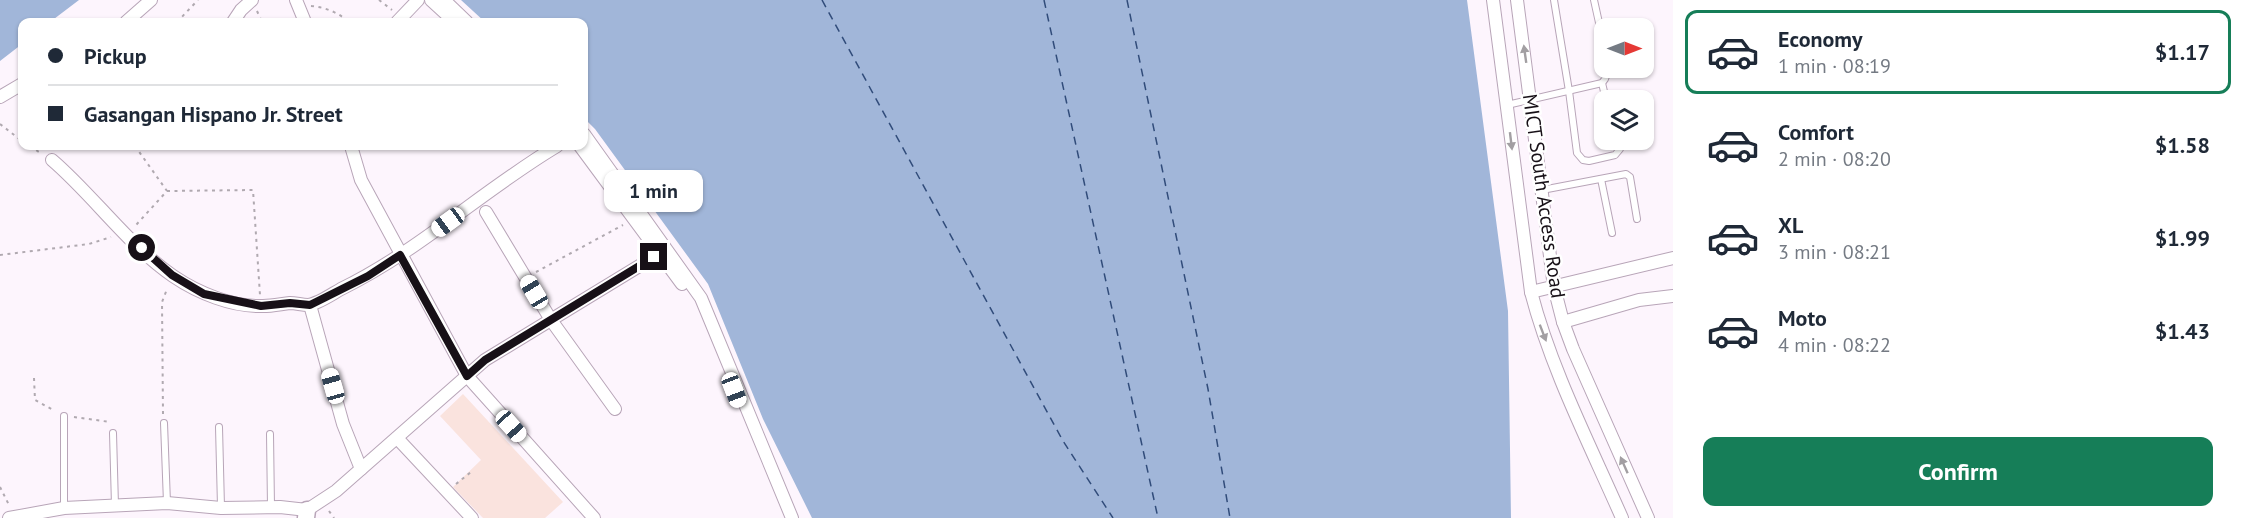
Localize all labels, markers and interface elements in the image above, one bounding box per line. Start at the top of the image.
north arrow [1594,18,1654,78]
map controls [1594,18,1654,150]
icon: car [1706,25,1760,79]
text: Economy [1778,25,1862,53]
text: $1.17 [2155,38,2210,66]
text: Pickup [84,42,147,70]
one-way arrow [1520,45,1529,64]
text: 1 min · 08:19 [1778,53,1891,79]
button: layers [1594,90,1654,150]
street label: MICT South Access Road [1517,92,1571,300]
text: Gasangan Hispano Jr. Street [84,100,343,128]
icon: car [1706,118,1760,172]
text: Comfort [1778,118,1854,146]
text: $1.58 [2155,131,2210,159]
one-way arrow [1507,132,1516,151]
text: 2 min · 08:20 [1778,146,1891,172]
callout: 1 min [604,170,704,212]
text: 1 min [629,178,678,204]
car [428,204,468,240]
icon: car [1706,211,1760,265]
text: XL [1778,211,1803,239]
text: $1.99 [2155,224,2210,252]
route start [128,234,155,261]
text: 3 min · 08:21 [1778,239,1891,265]
route end [640,243,667,270]
car [517,272,551,312]
icon: car [1706,304,1760,358]
text: Moto [1778,304,1827,332]
text: $1.43 [2155,317,2210,345]
one-way arrow [1539,324,1548,342]
text: 4 min · 08:22 [1778,332,1891,358]
car [319,366,347,406]
car [719,370,749,410]
car [492,407,530,445]
button: Confirm [1703,437,2213,506]
one-way arrow [1619,455,1629,473]

